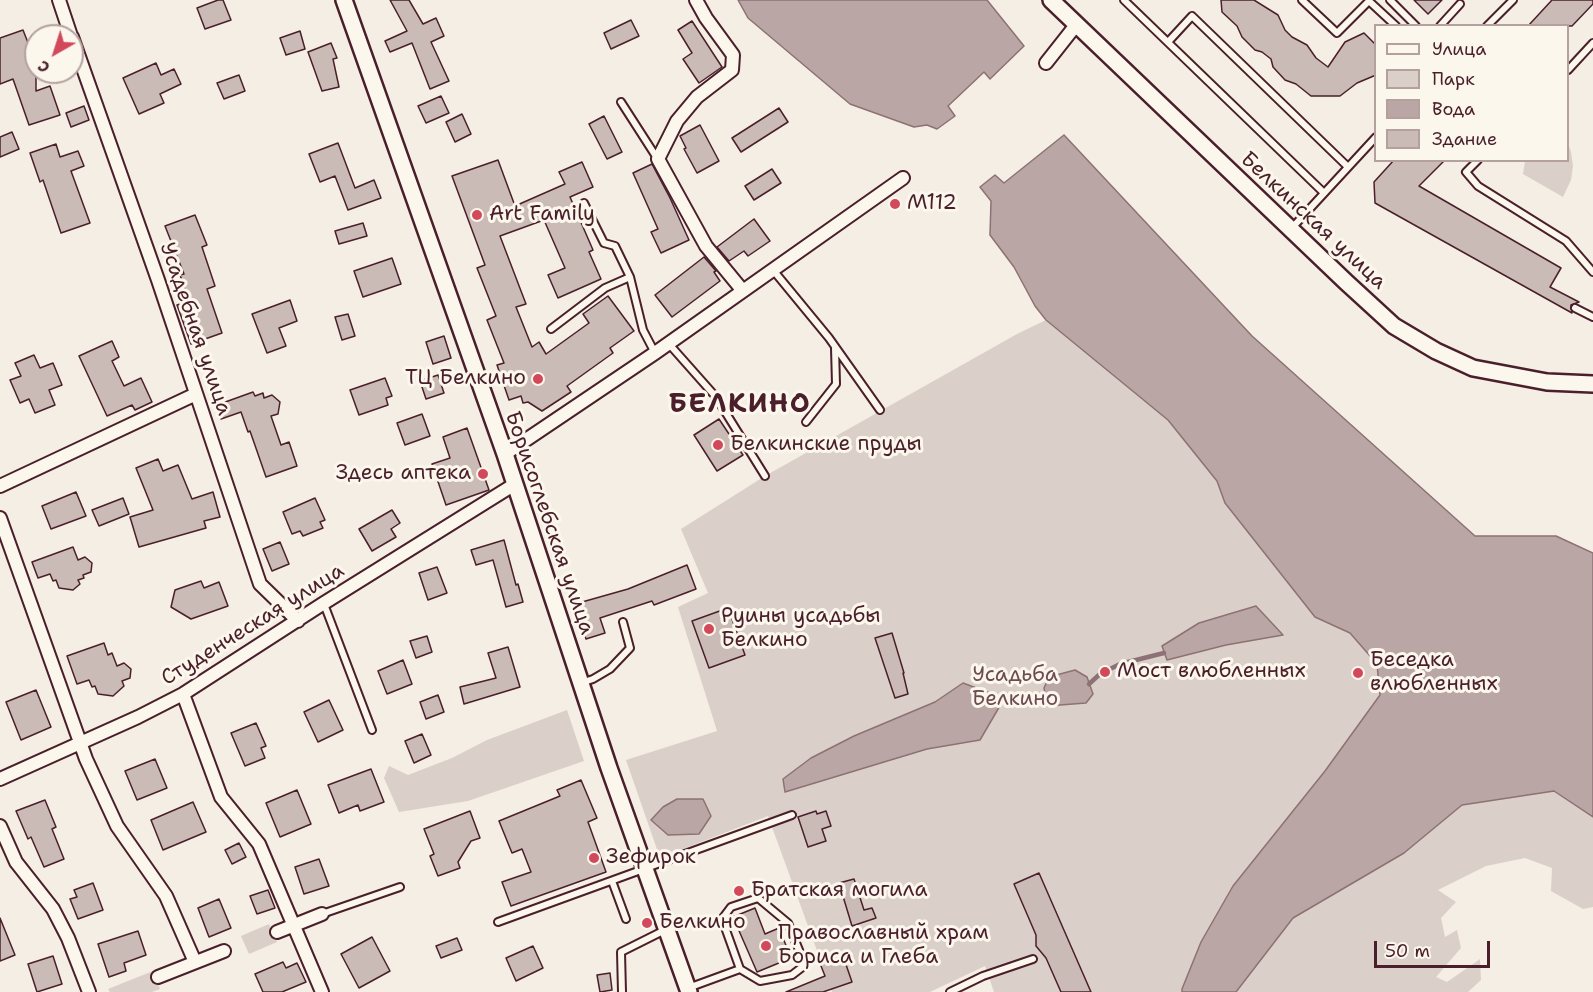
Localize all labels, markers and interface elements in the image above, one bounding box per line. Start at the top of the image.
north arrow [24,24,84,84]
legend [1374,24,1569,162]
text: Улица [1432,37,1486,61]
text: С [33,56,54,78]
text: Парк [1432,67,1475,91]
text: Вода [1432,97,1475,121]
text: Здание [1432,127,1497,151]
street label: Белкинская улица [1235,147,1391,295]
place label: М112 [907,191,957,217]
marker: М112 [888,197,902,211]
place label: Art Family [489,202,595,228]
marker: Art Family [470,208,484,222]
street label: Усадебная улица [154,239,236,419]
place label: ТЦ Белкино [405,366,526,392]
marker: ТЦ Белкино [531,372,545,386]
district label: БЕЛКИНО [669,389,811,421]
street label: Борисоглебская улица [499,408,599,638]
place label: Белкинские пруды [730,432,922,458]
marker: Белкинские пруды [711,438,725,452]
place label: Здесь аптека [336,461,471,487]
marker: Здесь аптека [476,467,490,481]
street label: Студенческая улица [157,558,349,692]
place label: Руины усадьбы Белкино [721,604,881,654]
marker: Руины усадьбы Белкино [702,622,716,636]
place label: Беседка влюбленных [1370,648,1498,698]
place label: Мост влюбленных [1117,659,1306,685]
park label: Усадьба Белкино [972,663,1058,713]
marker: Мост влюбленных [1098,665,1112,679]
marker: Беседка влюбленных [1351,666,1365,680]
place label: Зефирок [606,845,696,871]
marker: Зефирок [587,851,601,865]
place label: Братская могила [751,878,927,904]
marker: Братская могила [732,884,746,898]
place label: Белкино [659,910,746,936]
marker: Белкино [640,916,654,930]
place label: Православный храм Бориса и Глеба [778,921,989,971]
scale bar [1377,929,1492,967]
marker: Православный храм Бориса и Глеба [759,939,773,953]
text: 50 m [1385,939,1430,963]

